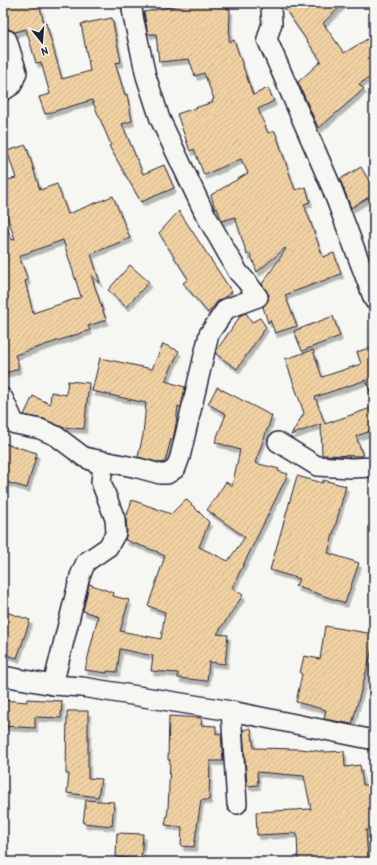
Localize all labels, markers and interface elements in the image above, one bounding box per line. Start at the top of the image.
north arrow [22,22,62,62]
text: N [40,44,50,59]

